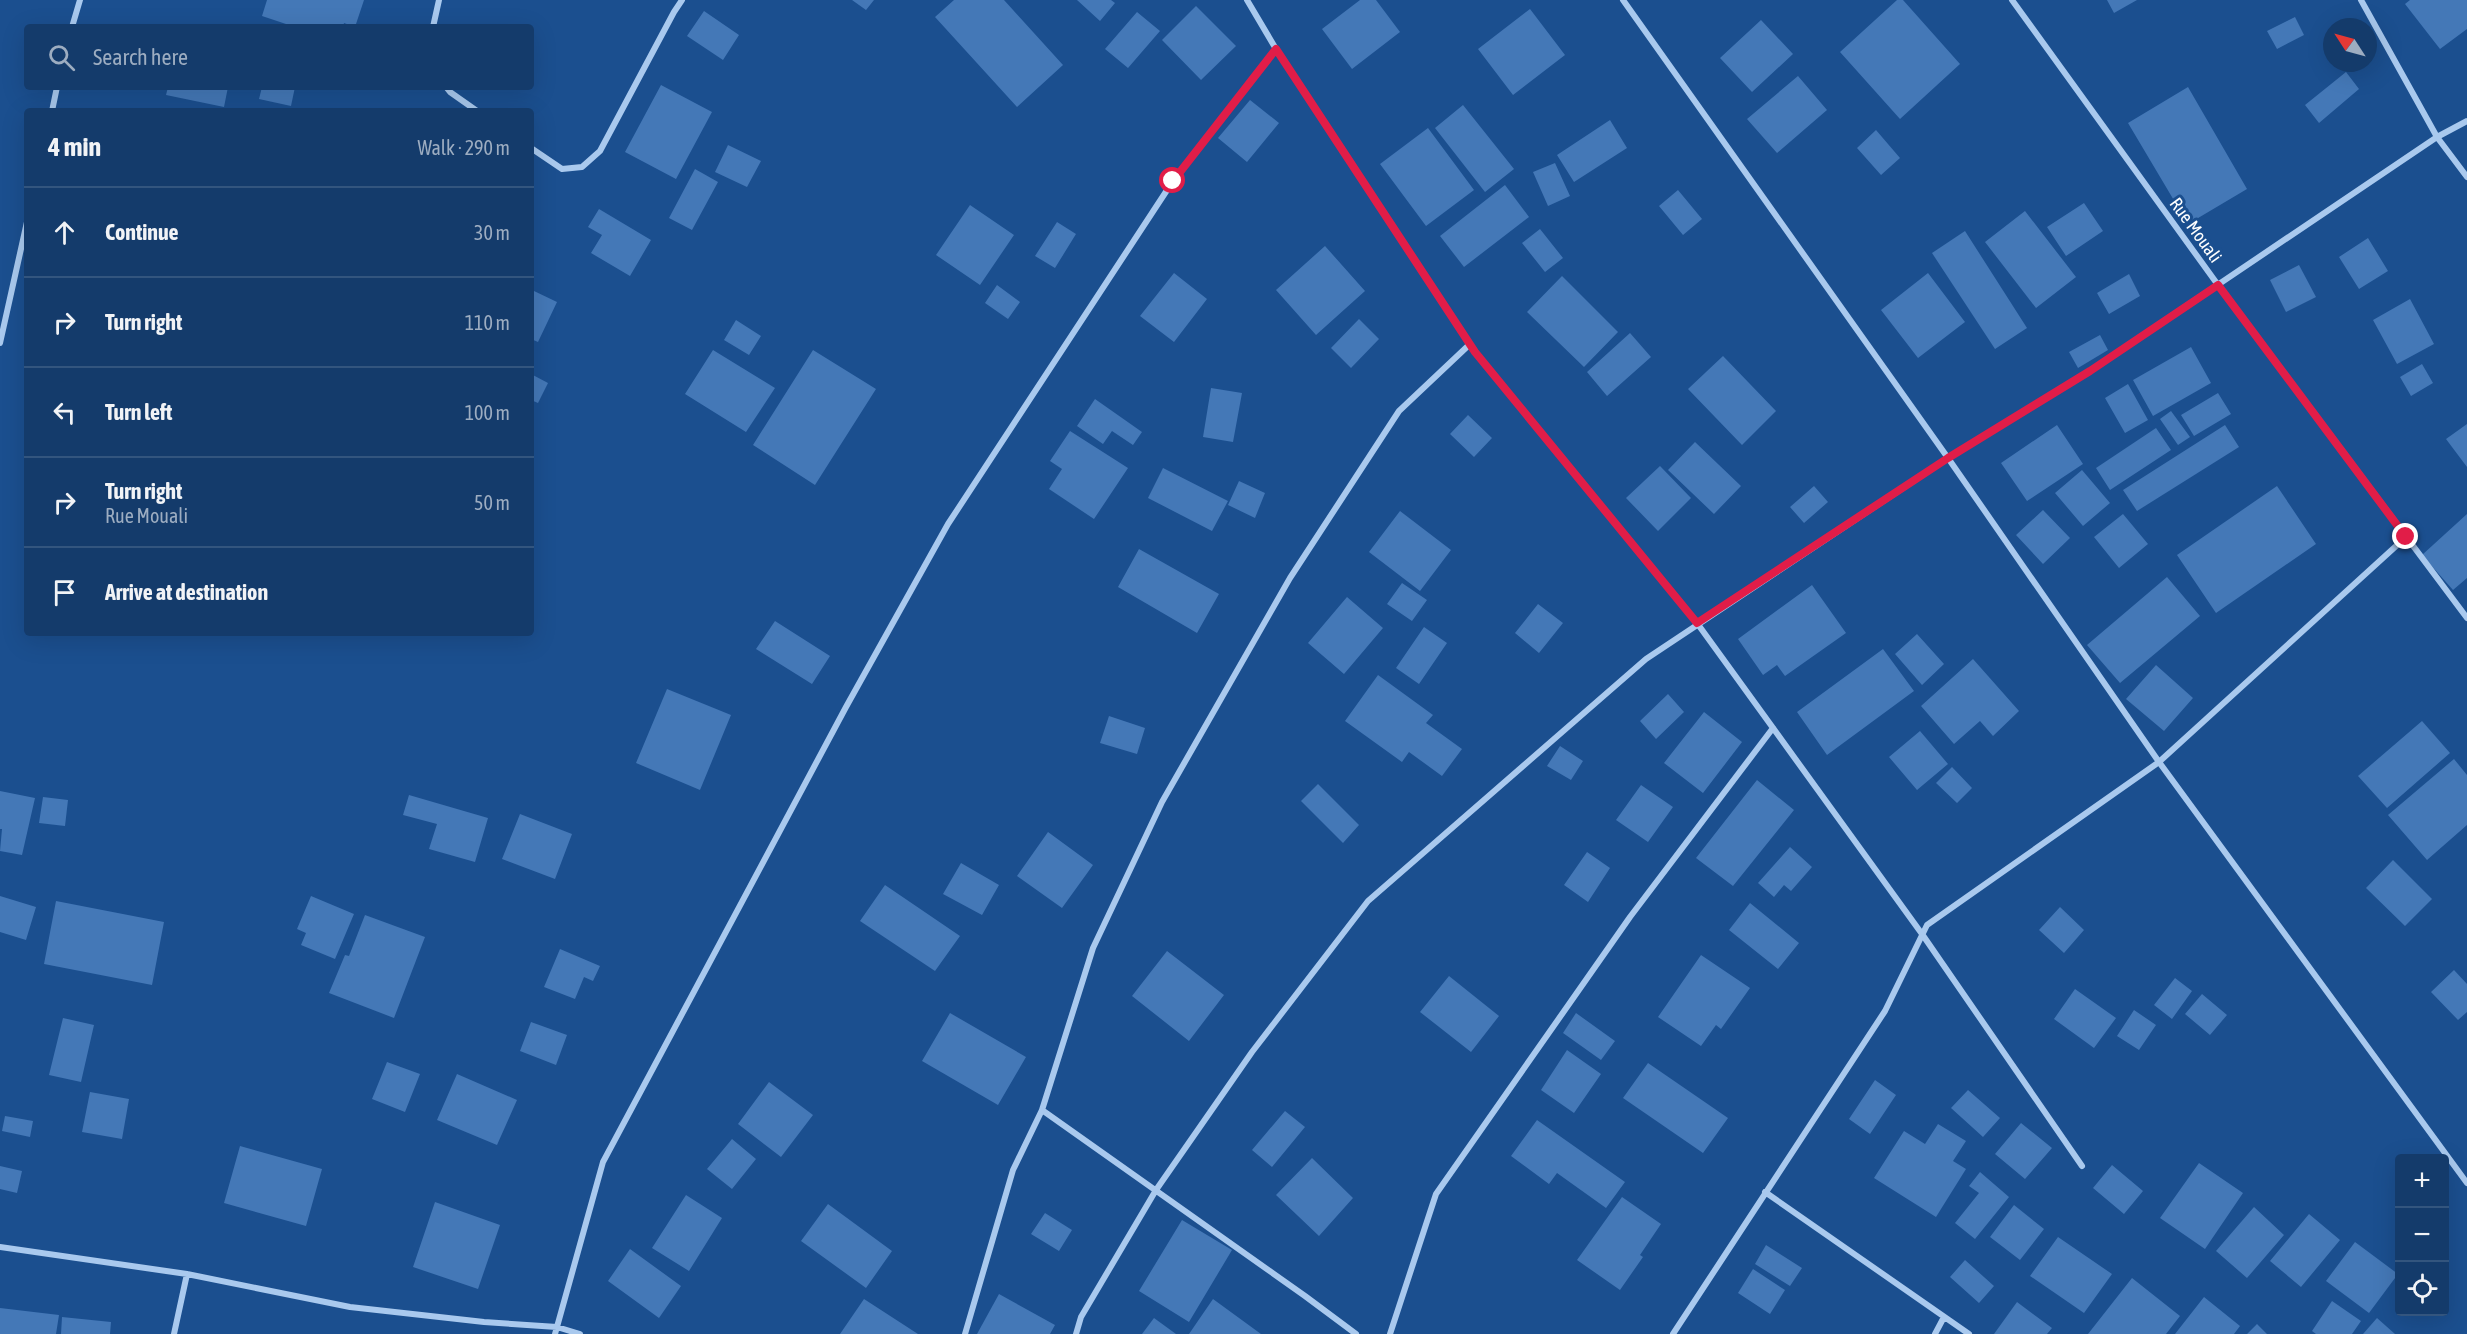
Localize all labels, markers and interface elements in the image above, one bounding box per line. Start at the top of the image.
north arrow [2323,18,2377,72]
search box [24,24,534,90]
icon: search [45,41,78,74]
text: Search here [93,44,188,70]
text: 4 min [48,132,101,162]
text: Walk · 290 m [418,136,510,159]
route start [1159,167,1185,193]
street label: Rue Mouali [2166,194,2226,266]
icon: ahead [48,216,81,249]
text: Continue [105,219,179,245]
text: 30 m [474,221,510,244]
icon: right [48,306,81,339]
text: Turn right [105,309,182,335]
text: 110 m [465,311,510,334]
icon: left [48,396,81,429]
text: Turn left [105,399,172,425]
text: 100 m [465,401,510,424]
text: Turn right [105,478,182,504]
icon: right [48,486,81,519]
text: 50 m [474,491,510,514]
text: Rue Mouali [105,504,188,527]
route end [2392,523,2418,549]
icon: arrive [48,576,81,609]
text: Arrive at destination [105,579,268,605]
map controls [2395,1154,2449,1316]
button: + [2395,1154,2449,1208]
button: − [2395,1208,2449,1262]
button: locate [2395,1262,2449,1316]

